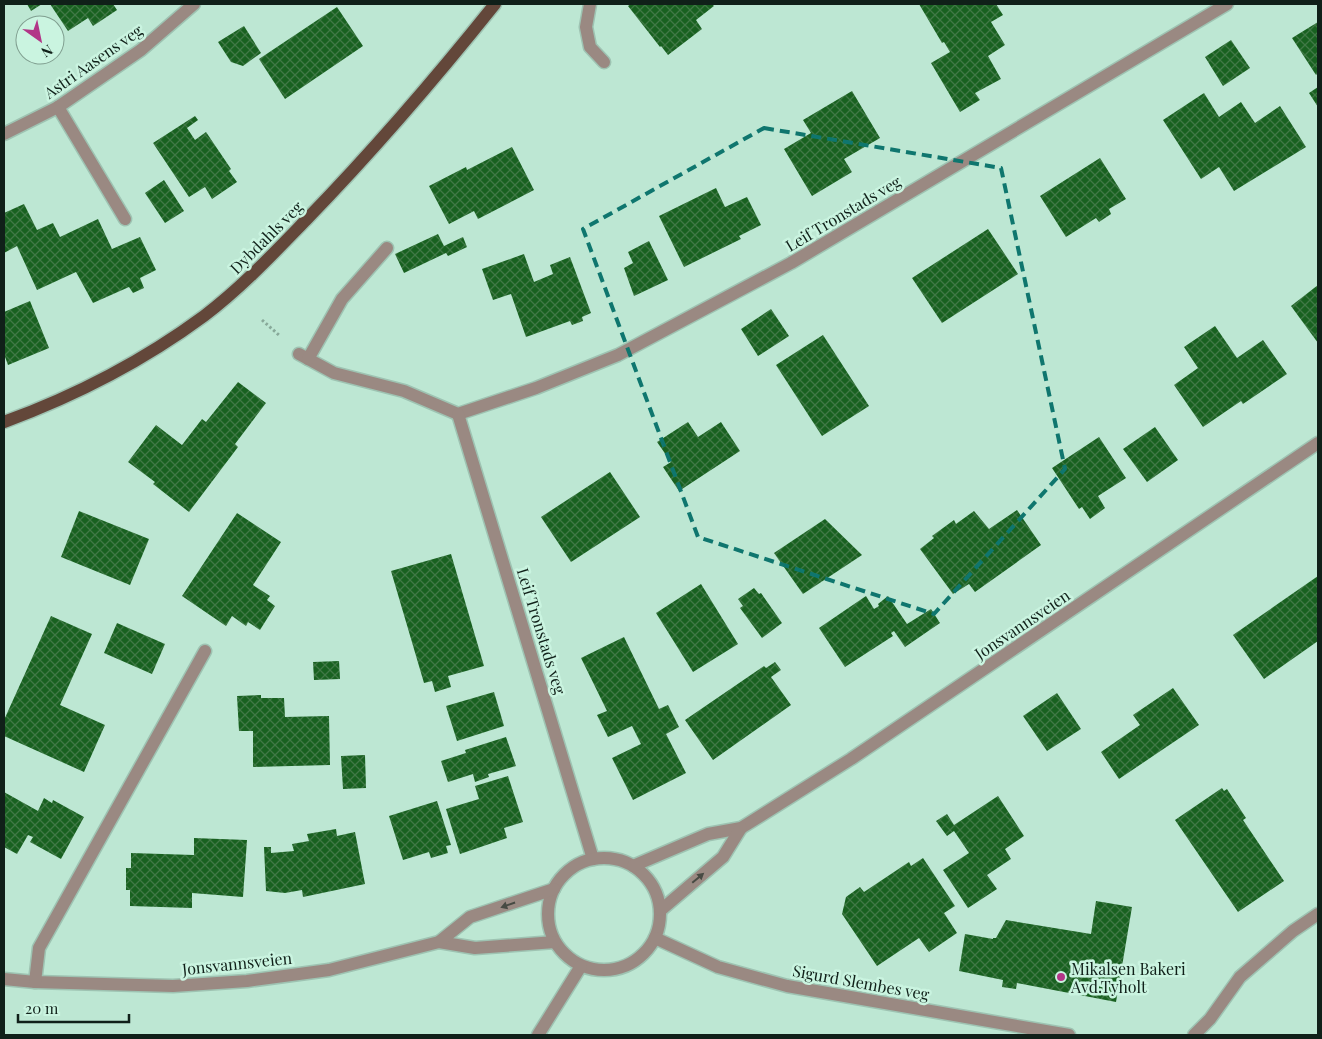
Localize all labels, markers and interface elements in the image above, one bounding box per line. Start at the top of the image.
north arrow [15,15,65,65]
street label: Astri Aasens veg [39,19,147,103]
text: N [38,41,57,62]
street label: Leif Tronstads veg [781,170,905,256]
street label: Dybdahls veg [225,196,307,278]
street label: Leif Tronstads veg [513,565,571,697]
street label: Jonsvannsveien [970,584,1074,664]
one-way arrow [691,873,704,884]
one-way arrow [500,902,515,909]
street label: Jonsvannsveien [180,947,293,979]
place label: Mikalsen Bakeri Avd.Tyholt [1070,958,1186,997]
street label: Sigurd Slembes veg [791,960,932,1004]
marker: Mikalsen Bakeri Avd.Tyholt [1055,971,1067,983]
scale bar [18,992,129,1024]
text: 20 m [25,998,59,1018]

